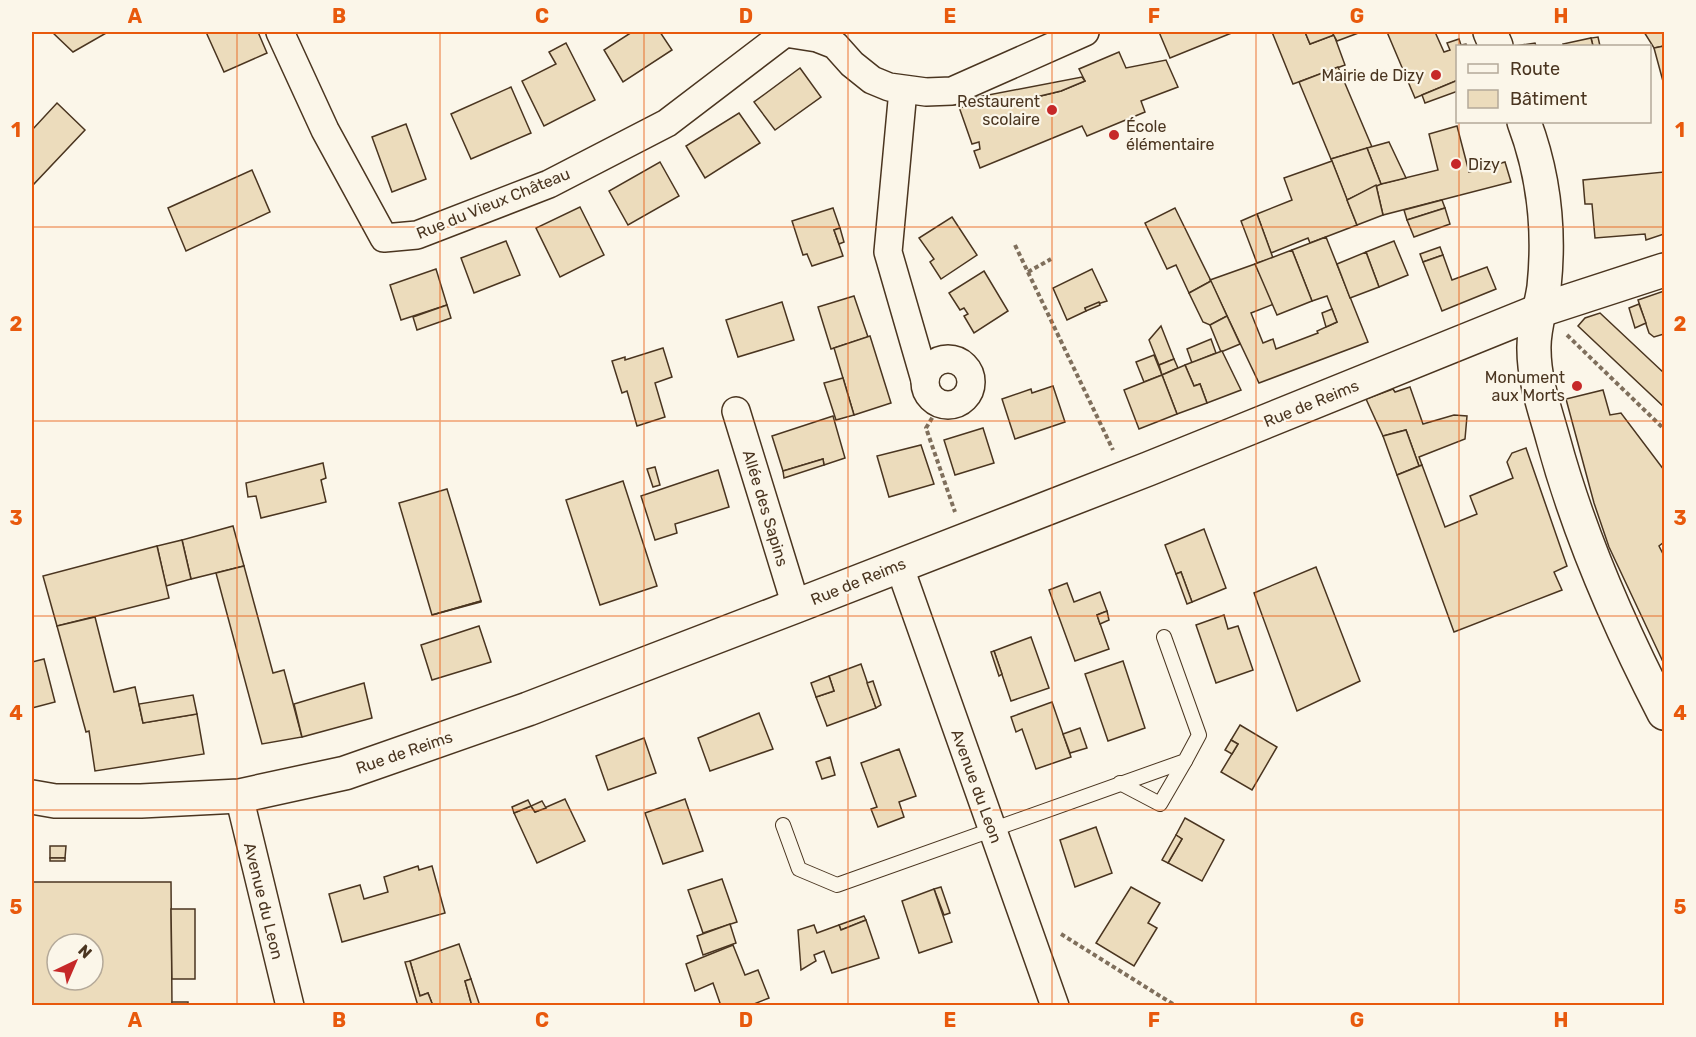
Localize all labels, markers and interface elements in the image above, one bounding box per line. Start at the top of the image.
text: A [128,4,143,28]
text: B [332,4,346,28]
text: C [535,4,549,28]
text: D [739,4,753,28]
text: E [944,4,956,28]
text: F [1148,4,1160,28]
text: G [1350,4,1364,28]
text: H [1554,4,1568,28]
legend [1456,45,1651,123]
text: Route [1510,58,1560,80]
place label: Mairie de Dizy [1322,66,1424,85]
marker: Mairie de Dizy [1429,68,1443,82]
text: Bâtiment [1510,88,1587,110]
place label: Restaurent scolaire [957,92,1040,129]
marker: Restaurent scolaire [1045,103,1059,117]
place label: École élémentaire [1126,117,1214,154]
text: 1 [11,118,21,142]
text: 1 [1675,118,1685,142]
marker: École élémentaire [1107,128,1121,142]
place label: Dizy [1468,155,1500,174]
marker: Dizy [1449,157,1463,171]
street label: Rue du Vieux Château [414,164,573,243]
text: 2 [10,312,23,336]
text: 2 [1674,312,1687,336]
place label: Monument aux Morts [1485,368,1565,405]
street label: Rue de Reims [1261,376,1362,431]
marker: Monument aux Morts [1570,379,1584,393]
street label: Allée des Sapins [739,448,792,569]
text: 3 [9,506,23,530]
text: 3 [1673,506,1687,530]
street label: Rue de Reims [808,554,909,609]
text: 4 [9,701,23,725]
text: 4 [1673,701,1687,725]
street label: Rue de Reims [353,727,455,778]
street label: Avenue du Leon [947,727,1006,846]
street label: Avenue du Leon [240,841,287,962]
text: 5 [10,895,23,919]
text: 5 [1674,895,1687,919]
north arrow [45,932,105,992]
text: N [74,941,96,962]
text: A [128,1008,143,1032]
text: B [332,1008,346,1032]
text: C [535,1008,549,1032]
text: D [739,1008,753,1032]
text: E [944,1008,956,1032]
text: F [1148,1008,1160,1032]
text: G [1350,1008,1364,1032]
text: H [1554,1008,1568,1032]

